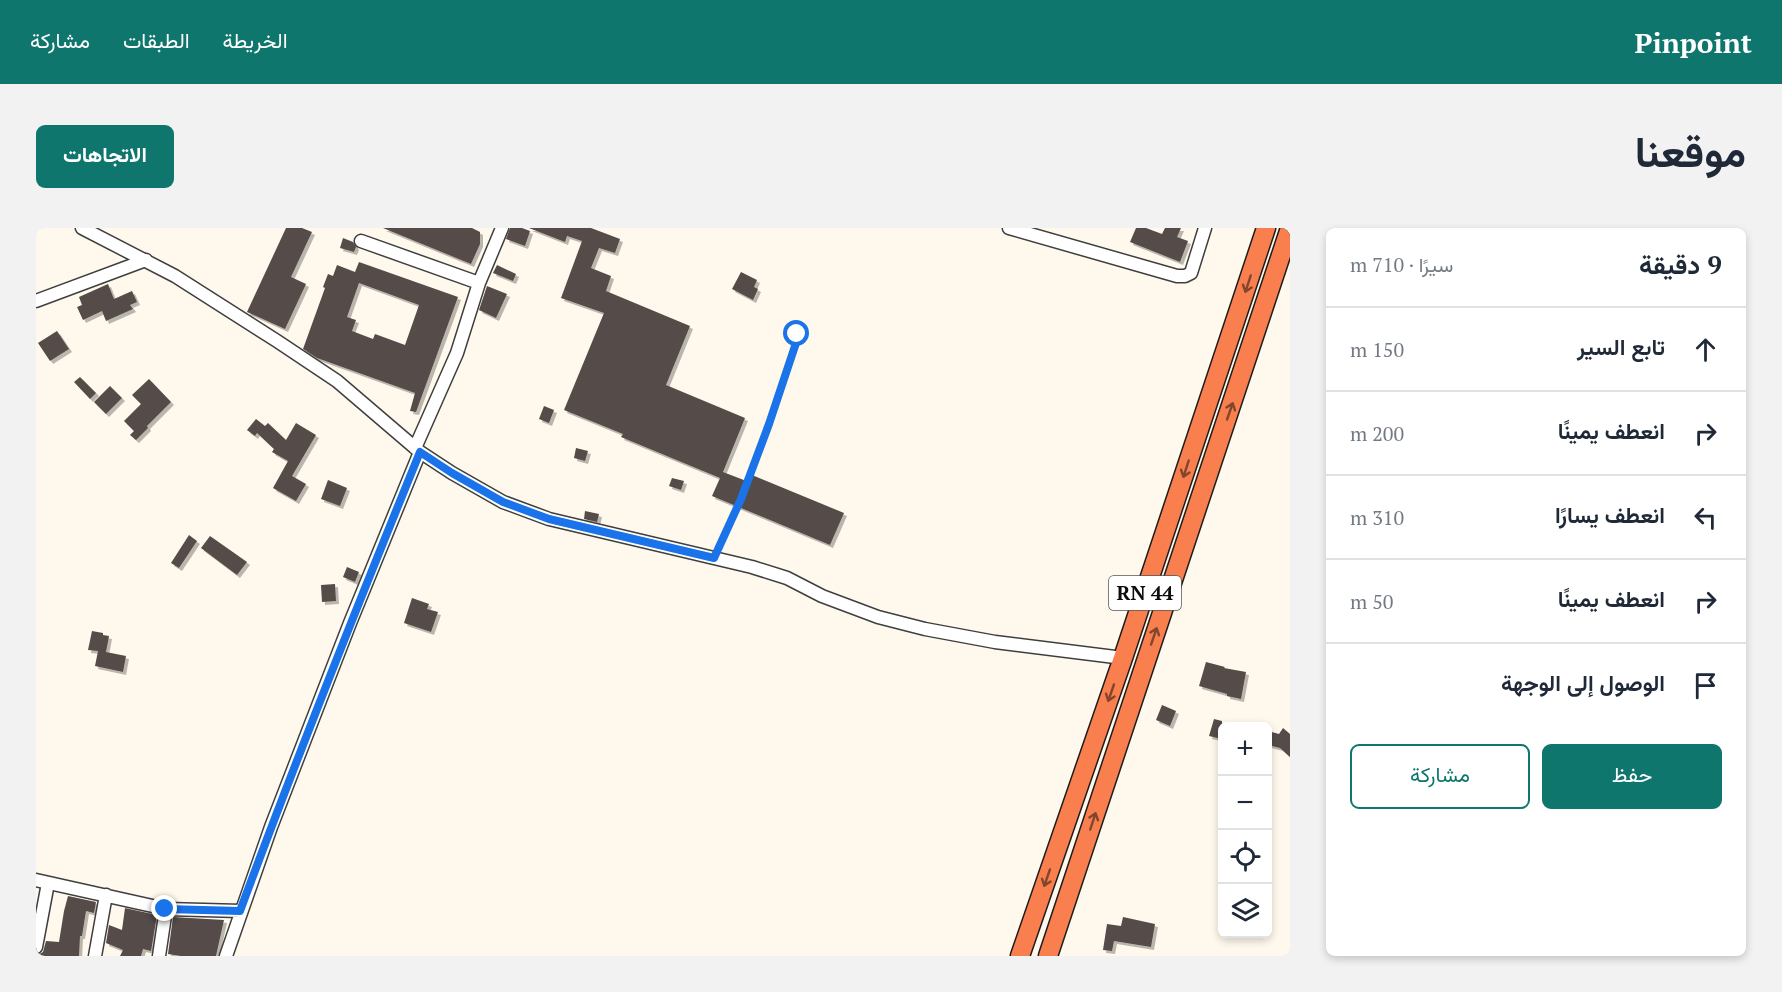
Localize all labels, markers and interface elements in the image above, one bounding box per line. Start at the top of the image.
text: Pinpoint [1635,24,1752,61]
text: مشاركة [30,26,90,54]
text: الطبقات [123,26,190,54]
text: الخريطة [223,26,288,54]
text: موقعنا [1635,123,1746,179]
button: الاتجاهات [36,125,174,188]
text: 9 دقيقة [1639,247,1722,281]
text: سيرًا · 710 m [1350,251,1453,278]
one-way arrow [1242,274,1253,293]
route start [783,320,809,346]
text: تابع السير [1577,332,1665,361]
icon: ahead [1689,333,1722,366]
text: 150 m [1350,336,1404,363]
one-way arrow [1225,402,1236,421]
text: انعطف يمينًا [1558,416,1665,445]
icon: right [1689,417,1722,450]
text: 200 m [1350,420,1404,447]
one-way arrow [1180,459,1191,477]
text: انعطف يسارًا [1555,500,1665,529]
icon: left [1689,501,1722,534]
text: 310 m [1350,504,1404,531]
road number: RN 44 [1109,576,1181,610]
text: انعطف يمينًا [1558,584,1665,613]
icon: right [1689,585,1722,618]
text: 50 m [1350,588,1393,615]
one-way arrow [1150,627,1161,646]
text: الوصول إلى الوجهة [1501,668,1665,697]
icon: arrive [1689,669,1722,702]
one-way arrow [1105,683,1116,702]
map controls [1218,722,1272,938]
button: + [1218,722,1272,776]
button: مشاركة [1350,744,1530,809]
button: حفظ [1542,744,1722,809]
button: − [1218,776,1272,830]
one-way arrow [1088,812,1099,831]
button: locate [1218,830,1272,884]
one-way arrow [1041,868,1052,887]
button: layers [1218,884,1272,938]
route end [151,895,177,921]

